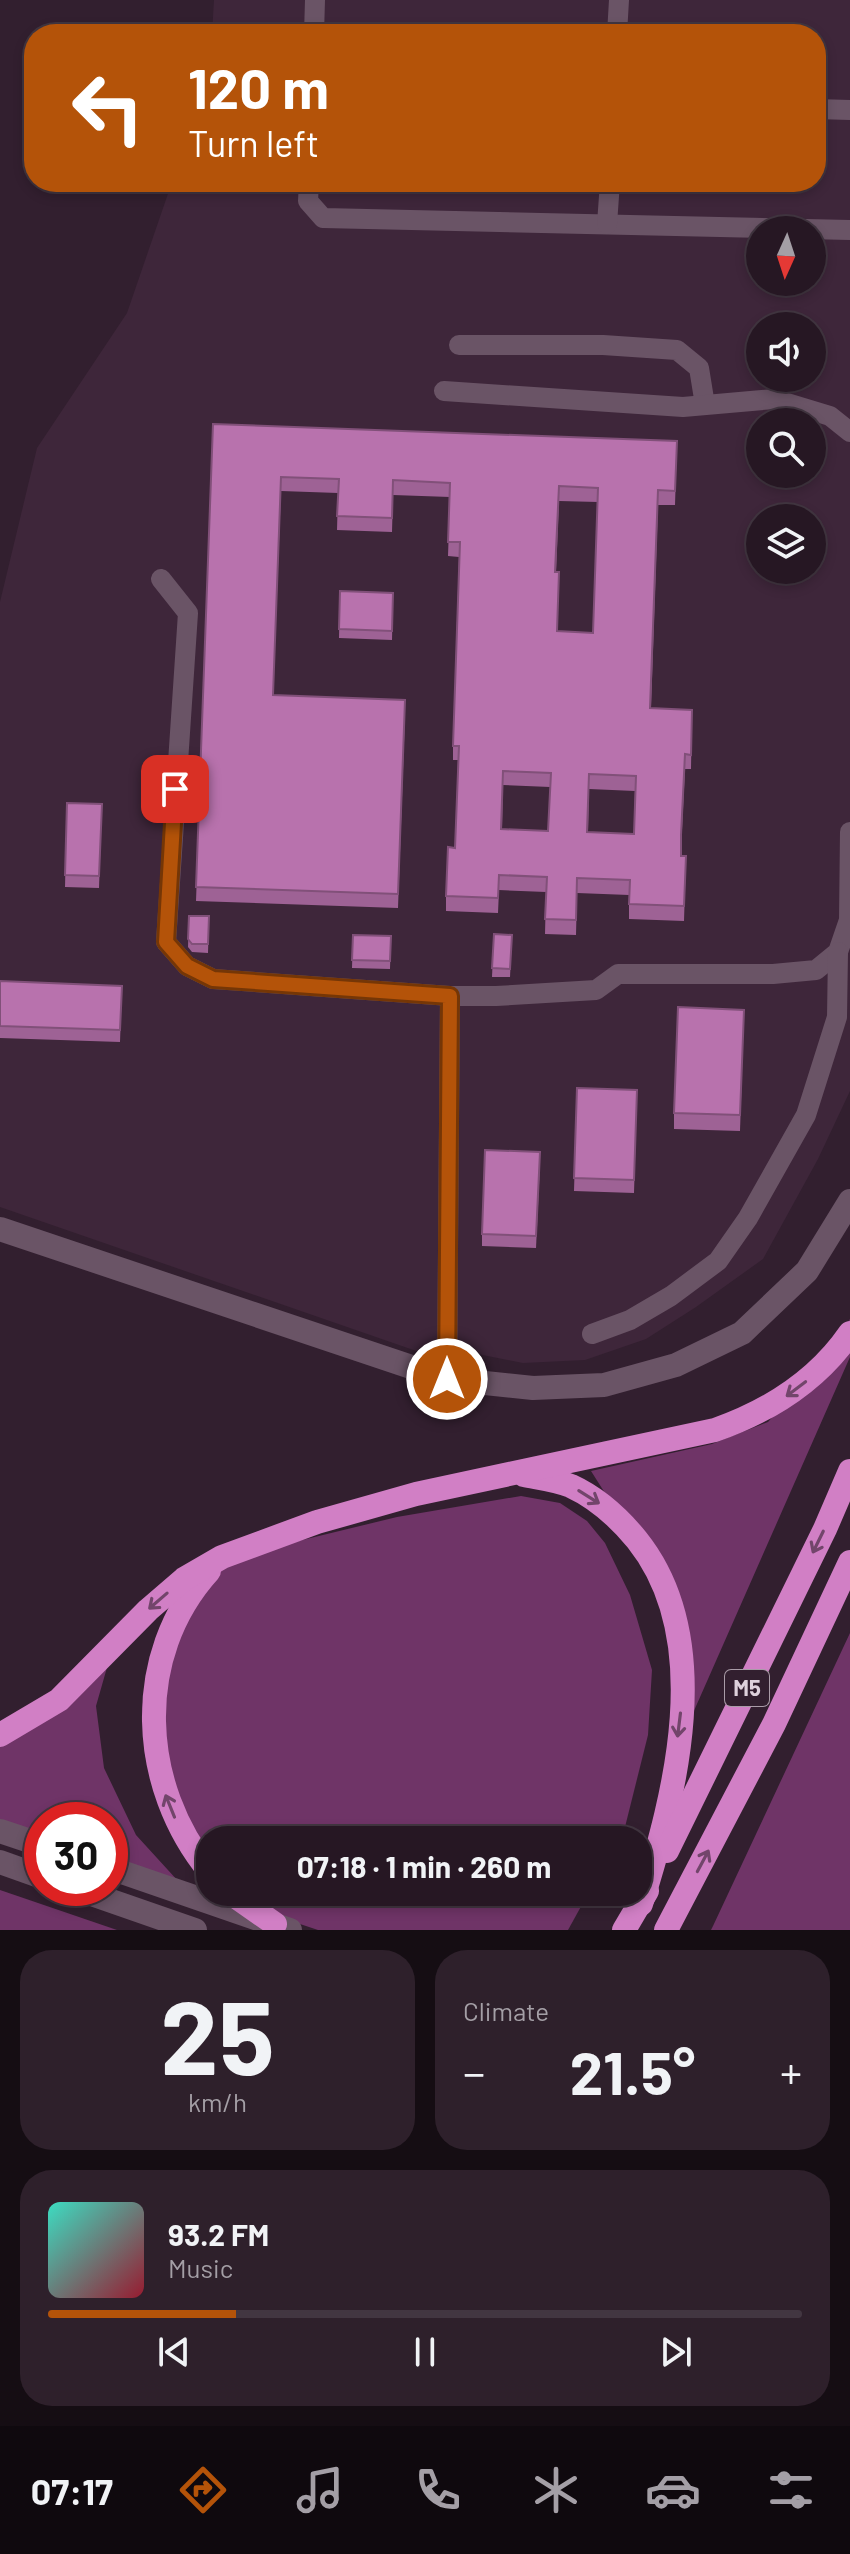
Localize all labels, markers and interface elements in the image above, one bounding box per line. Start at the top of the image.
text: 120 m [188,53,329,120]
icon: left [56,56,160,160]
text: Turn left [188,121,319,164]
north arrow [746,216,826,296]
map controls [746,216,826,584]
button: sound [746,312,826,392]
button: search [746,408,826,488]
button: layers [746,504,826,584]
pin [141,755,209,823]
icon: arrive [153,767,197,811]
position arrow [405,1337,489,1421]
one-way arrow [785,1380,807,1397]
one-way arrow [577,1490,600,1506]
one-way arrow [810,1530,826,1554]
one-way arrow [148,1592,169,1610]
road number: M5 [725,1670,769,1706]
one-way arrow [672,1711,687,1737]
one-way arrow [162,1794,176,1819]
speed limit sign: 30 [24,1802,128,1906]
text: 07:18 · 1 min · 260 m [297,1848,551,1884]
one-way arrow [695,1850,711,1874]
text: 25 [160,1971,275,2096]
text: Climate [463,1995,549,2026]
text: 21.5° [570,2035,695,2107]
text: − [463,2045,485,2098]
text: + [780,2045,802,2098]
text: km/h [188,2086,247,2117]
text: 93.2 FM [168,2216,269,2252]
text: Music [168,2252,233,2283]
icon: previous [152,2330,196,2374]
icon: pause [403,2330,447,2374]
icon: next [654,2330,698,2374]
icon: directions [175,2462,231,2518]
icon: music [292,2462,348,2518]
icon: phone [410,2462,466,2518]
icon: climate [528,2462,584,2518]
icon: car [645,2462,701,2518]
icon: filters [763,2462,819,2518]
text: 07:17 [31,2469,113,2512]

